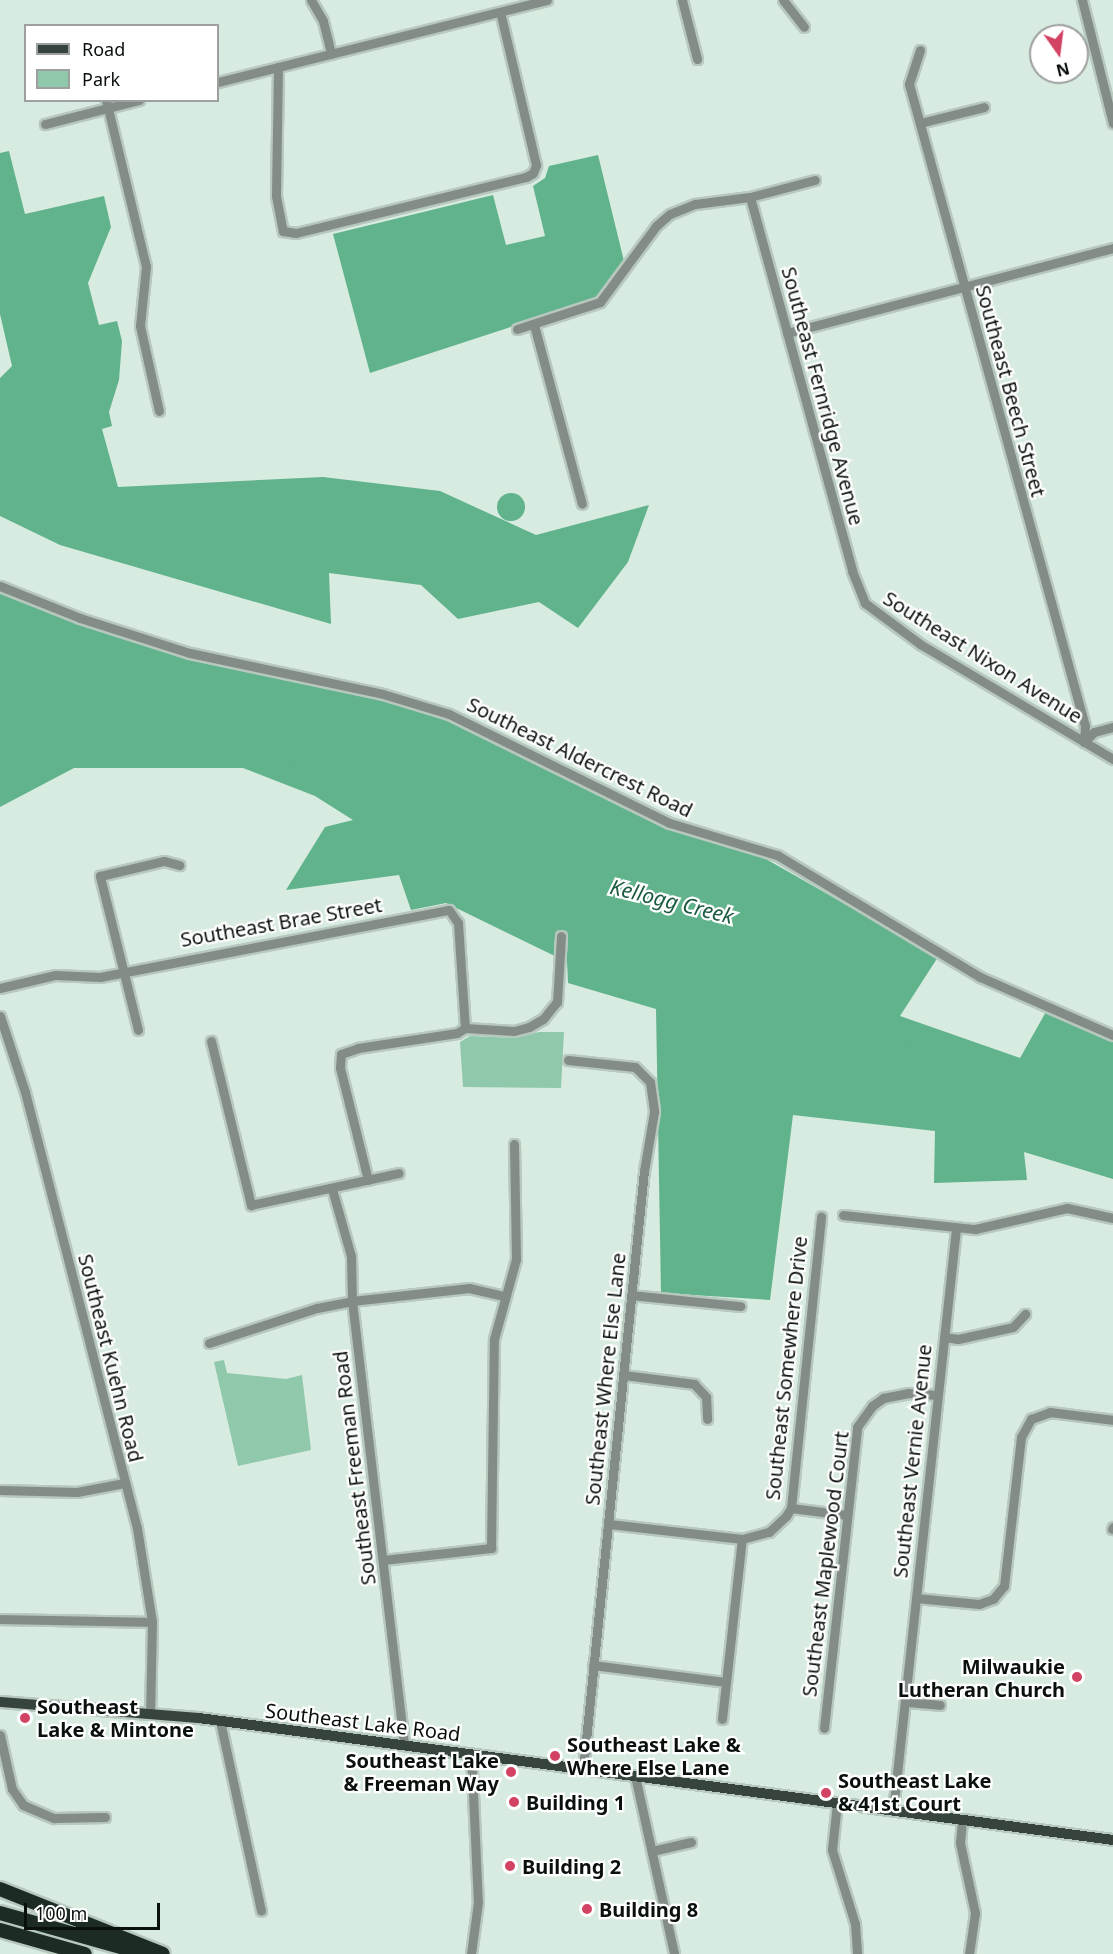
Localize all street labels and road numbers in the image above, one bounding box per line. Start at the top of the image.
street label: Southeast Fernridge Avenue [777,264,869,528]
street label: Southeast Beech Street [971,283,1051,499]
street label: Southeast Nixon Avenue [879,586,1087,728]
street label: Southeast Aldercrest Road [463,692,697,822]
street label: Southeast Brae Street [179,892,383,952]
street label: Southeast Somewhere Drive [760,1235,812,1501]
street label: Southeast Kuehn Road [74,1252,148,1464]
street label: Southeast Where Else Lane [580,1252,630,1506]
street label: Southeast Vernie Avenue [888,1343,936,1579]
street label: Southeast Freeman Road [328,1349,380,1587]
street label: Southeast Maplewood Court [797,1430,853,1698]
street label: Southeast Lake Road [264,1698,462,1746]

